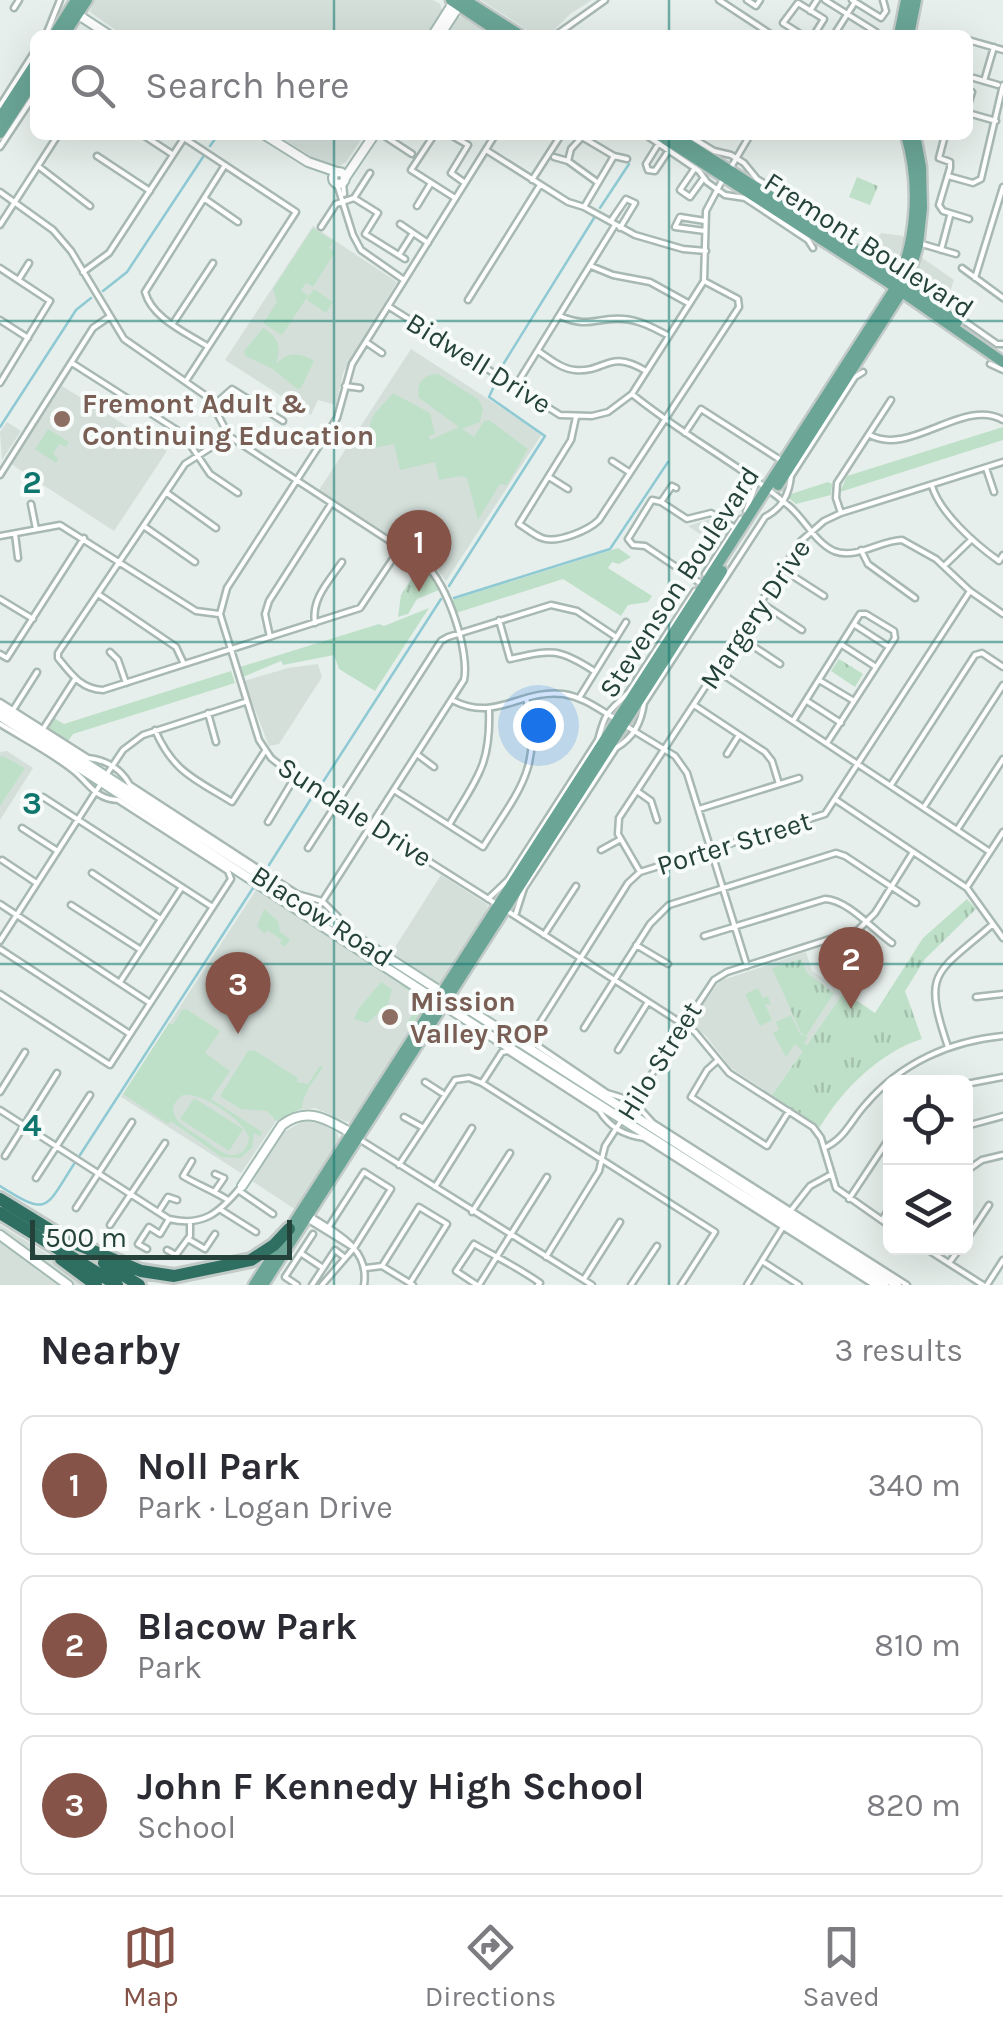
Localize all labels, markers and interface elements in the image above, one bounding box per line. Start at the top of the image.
search box [30,30,973,140]
icon: search [65,58,120,113]
text: Search here [145,63,349,108]
street label: Fremont Boulevard [758,165,980,325]
street label: Bidwell Drive [400,305,558,421]
place label: Fremont Adult & Continuing Education [82,387,374,452]
marker: Fremont Adult & Continuing Education [51,408,73,430]
street label: Stevenson Boulevard [592,460,766,704]
text: 2 [22,464,42,501]
pin: 1 [386,510,452,592]
street label: Margery Drive [693,533,817,695]
your location [513,700,564,751]
street label: Sundale Drive [272,750,438,874]
text: 3 [22,785,42,822]
street label: Porter Street [653,804,815,882]
street label: Blacow Road [245,858,399,974]
pin: 2 [818,926,884,1009]
pin: 3 [206,952,270,1034]
place label: Mission Valley ROP [410,985,549,1050]
street label: Hilo Street [610,996,708,1126]
marker: Mission Valley ROP [379,1006,401,1028]
map controls [883,1075,973,1255]
button: locate [883,1075,973,1165]
text: 4 [22,1107,42,1144]
button: layers [883,1165,973,1255]
scale bar [30,1215,292,1260]
text: 500 m [45,1221,127,1254]
text: Nearby [40,1325,180,1375]
text: 3 results [835,1332,963,1369]
text: Noll Park [137,1444,300,1489]
text: 1 [69,1467,80,1504]
text: 340 m [868,1467,961,1504]
text: Park · Logan Drive [137,1489,393,1526]
text: Blacow Park [137,1604,357,1649]
text: 2 [65,1627,84,1664]
text: 810 m [874,1627,961,1664]
text: Park [137,1649,202,1686]
text: John F Kennedy High School [137,1764,645,1809]
text: 3 [65,1787,84,1824]
text: 820 m [866,1787,961,1824]
text: School [137,1809,236,1846]
tab: Map [123,1920,179,2013]
tab: Directions [425,1920,556,2013]
tab: Saved [802,1920,880,2013]

